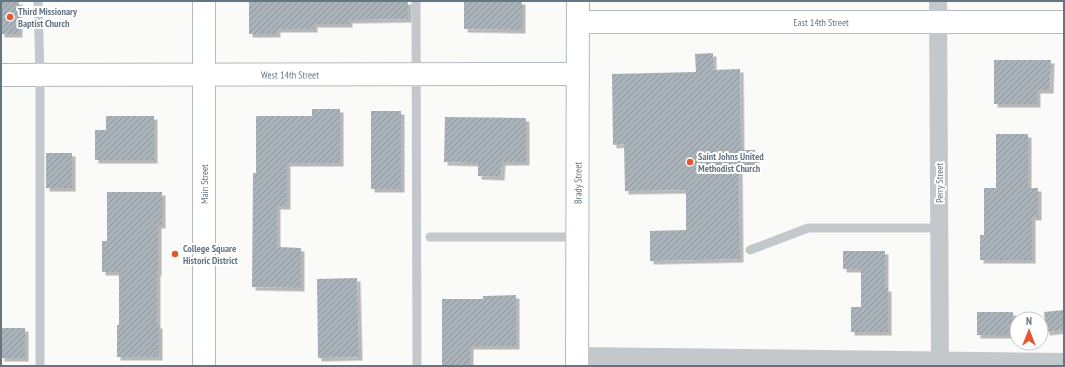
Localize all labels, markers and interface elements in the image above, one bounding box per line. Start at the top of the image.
place label: Third Missionary Baptist Church [18,5,78,30]
marker: Third Missionary Baptist Church [5,12,15,22]
street label: East 14th Street [793,16,849,29]
street label: West 14th Street [261,68,319,82]
place label: Saint Johns United Methodist Church [698,150,764,175]
marker: Saint Johns United Methodist Church [685,157,695,167]
street label: Brady Street [571,162,585,204]
street label: Perry Street [933,163,946,203]
street label: Main Street [198,164,211,204]
place label: College Square Historic District [183,242,238,267]
marker: College Square Historic District [170,249,180,259]
north arrow [1009,311,1049,351]
text: N [1026,314,1032,328]

